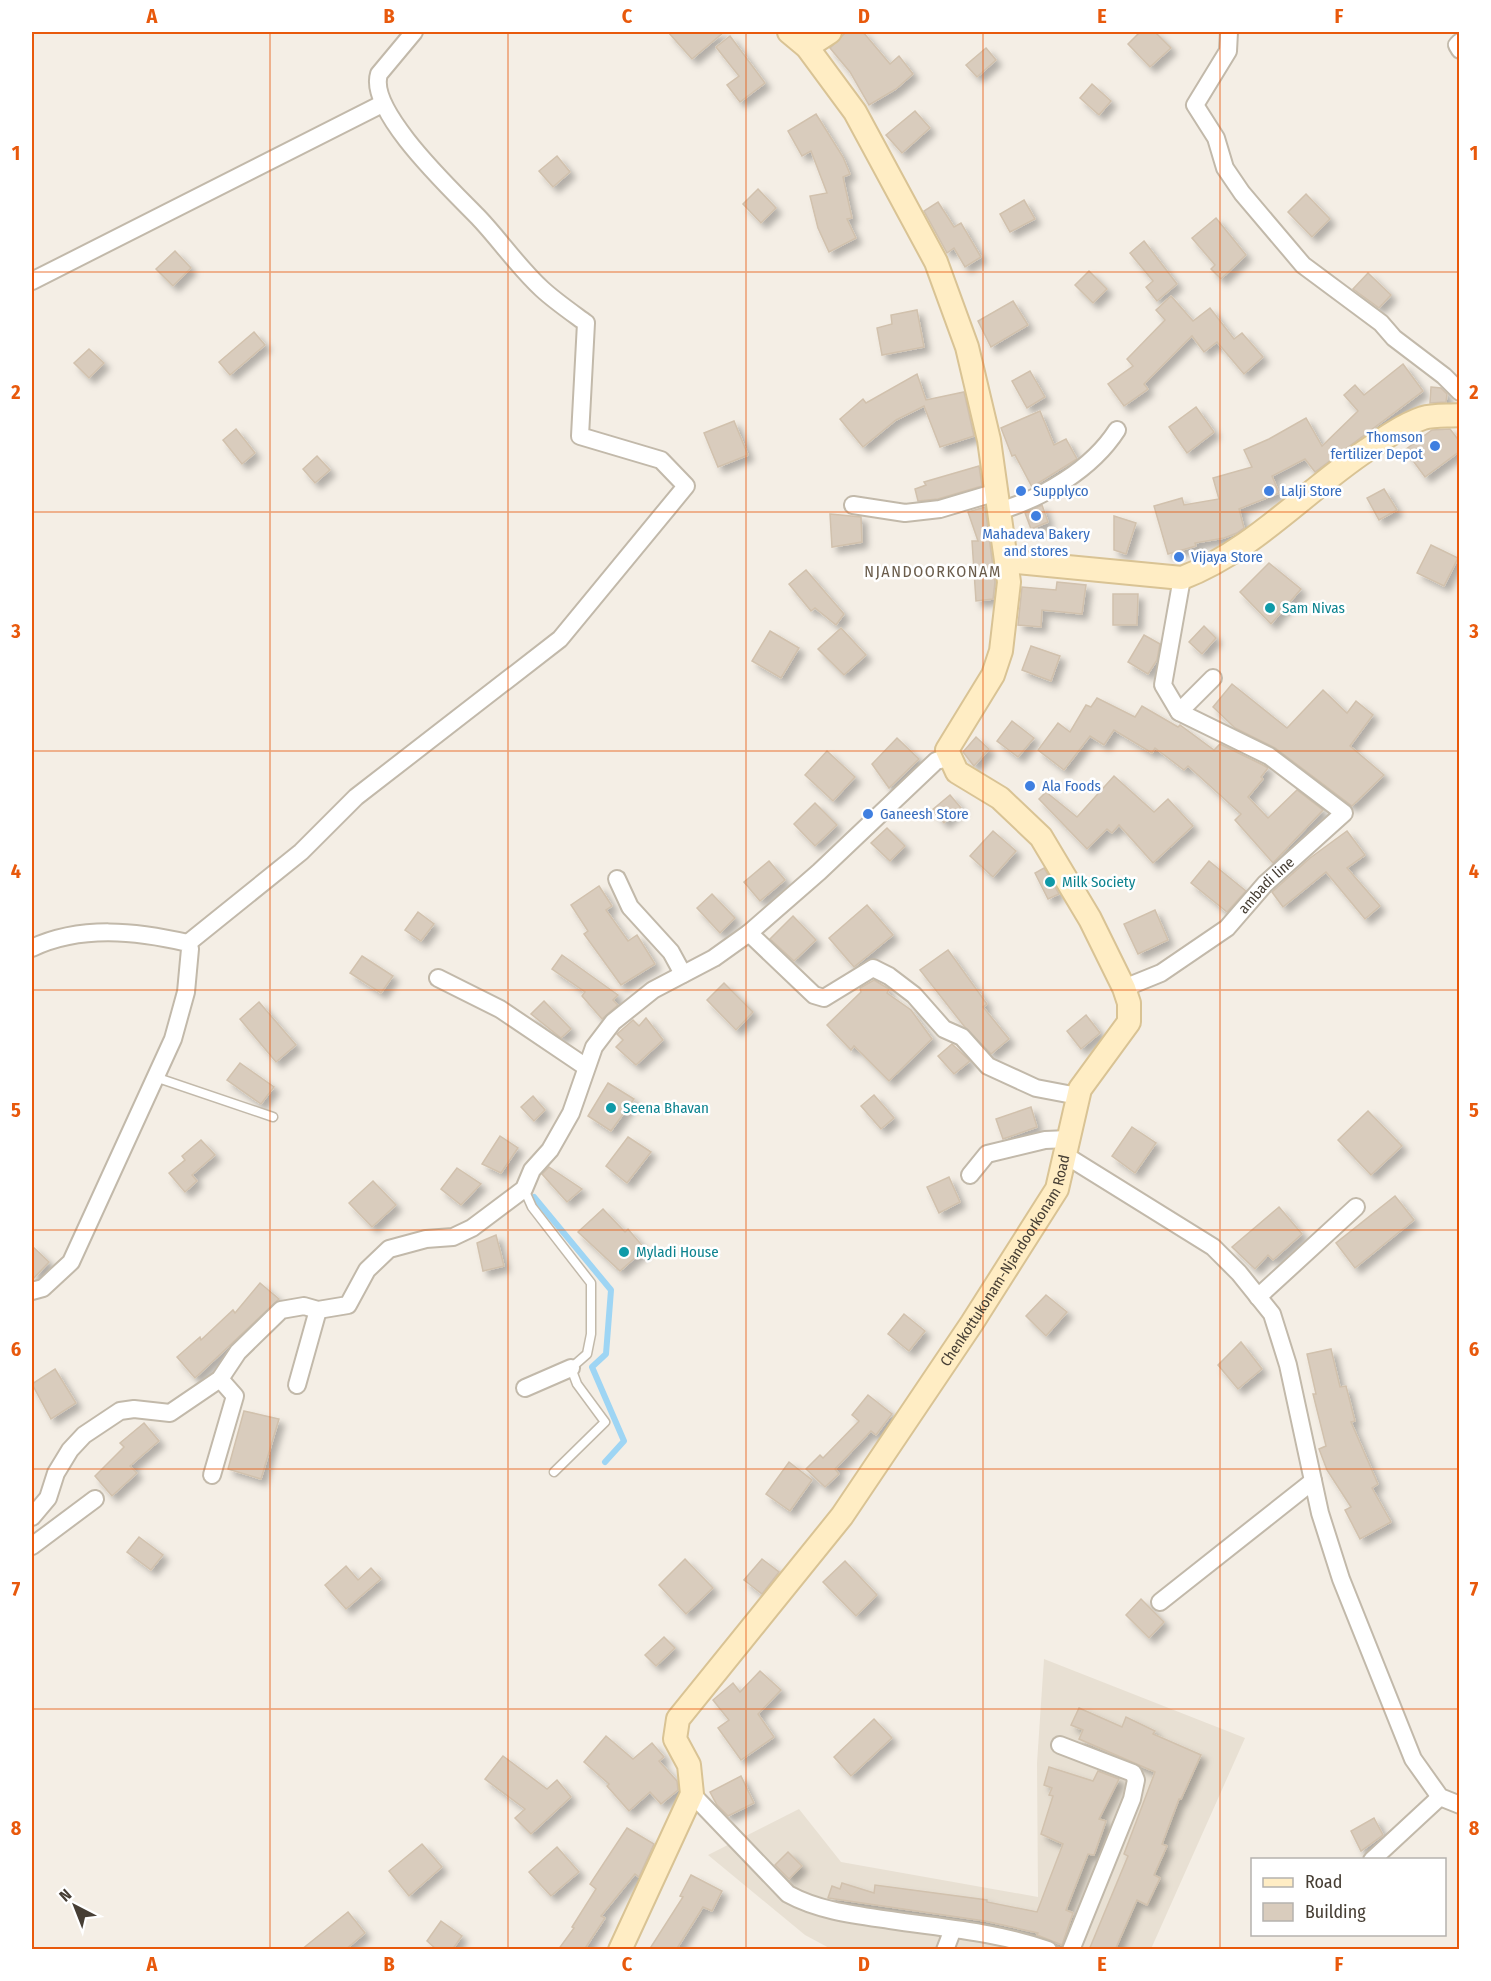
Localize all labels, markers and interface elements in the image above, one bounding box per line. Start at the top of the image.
text: A [146,4,159,28]
text: B [383,4,395,28]
text: C [622,4,633,28]
text: D [858,4,870,28]
text: E [1097,4,1107,28]
text: F [1335,4,1344,28]
text: 1 [12,141,20,165]
text: 1 [1470,141,1478,165]
text: 2 [10,380,21,404]
text: 2 [1468,380,1479,404]
place label: Thomson fertilizer Depot [1331,428,1423,463]
marker: Thomson fertilizer Depot [1428,439,1442,453]
place label: Supplyco [1033,482,1089,500]
place label: Lalji Store [1281,482,1342,500]
marker: Supplyco [1014,484,1028,498]
marker: Lalji Store [1262,484,1276,498]
marker: Mahadeva Bakery and stores [1029,509,1043,523]
place label: Mahadeva Bakery and stores [982,525,1090,560]
place label: Vijaya Store [1191,548,1263,566]
marker: Vijaya Store [1172,550,1186,564]
district label: NJANDOORKONAM [864,562,1002,581]
place label: Sam Nivas [1282,599,1345,617]
marker: Sam Nivas [1263,601,1277,615]
text: 3 [10,619,21,643]
text: 3 [1468,619,1479,643]
place label: Ala Foods [1042,777,1101,795]
marker: Ala Foods [1023,779,1037,793]
place label: Ganeesh Store [880,805,969,823]
marker: Ganeesh Store [861,807,875,821]
street label: ambadi line [1235,853,1298,917]
text: 4 [11,859,21,883]
text: 4 [1469,859,1479,883]
place label: Milk Society [1062,873,1136,891]
marker: Milk Society [1043,875,1057,889]
text: 5 [11,1098,21,1122]
text: 5 [1469,1098,1479,1122]
place label: Seena Bhavan [623,1099,709,1117]
marker: Seena Bhavan [604,1101,618,1115]
street label: Chenkottukonam-Njandoorkonam Road [936,1153,1074,1370]
place label: Myladi House [636,1243,719,1261]
marker: Myladi House [617,1245,631,1259]
text: 6 [11,1337,21,1361]
text: 6 [1469,1337,1479,1361]
text: 7 [12,1577,21,1601]
text: 7 [1470,1577,1479,1601]
text: 8 [11,1816,22,1840]
text: 8 [1469,1816,1480,1840]
legend [1251,1858,1446,1936]
text: Road [1305,1871,1342,1893]
north arrow [45,1876,105,1936]
text: N [55,1885,75,1905]
text: Building [1305,1901,1366,1923]
text: A [146,1952,159,1976]
text: B [383,1952,395,1976]
text: C [622,1952,633,1976]
text: D [858,1952,870,1976]
text: E [1097,1952,1107,1976]
text: F [1335,1952,1344,1976]

